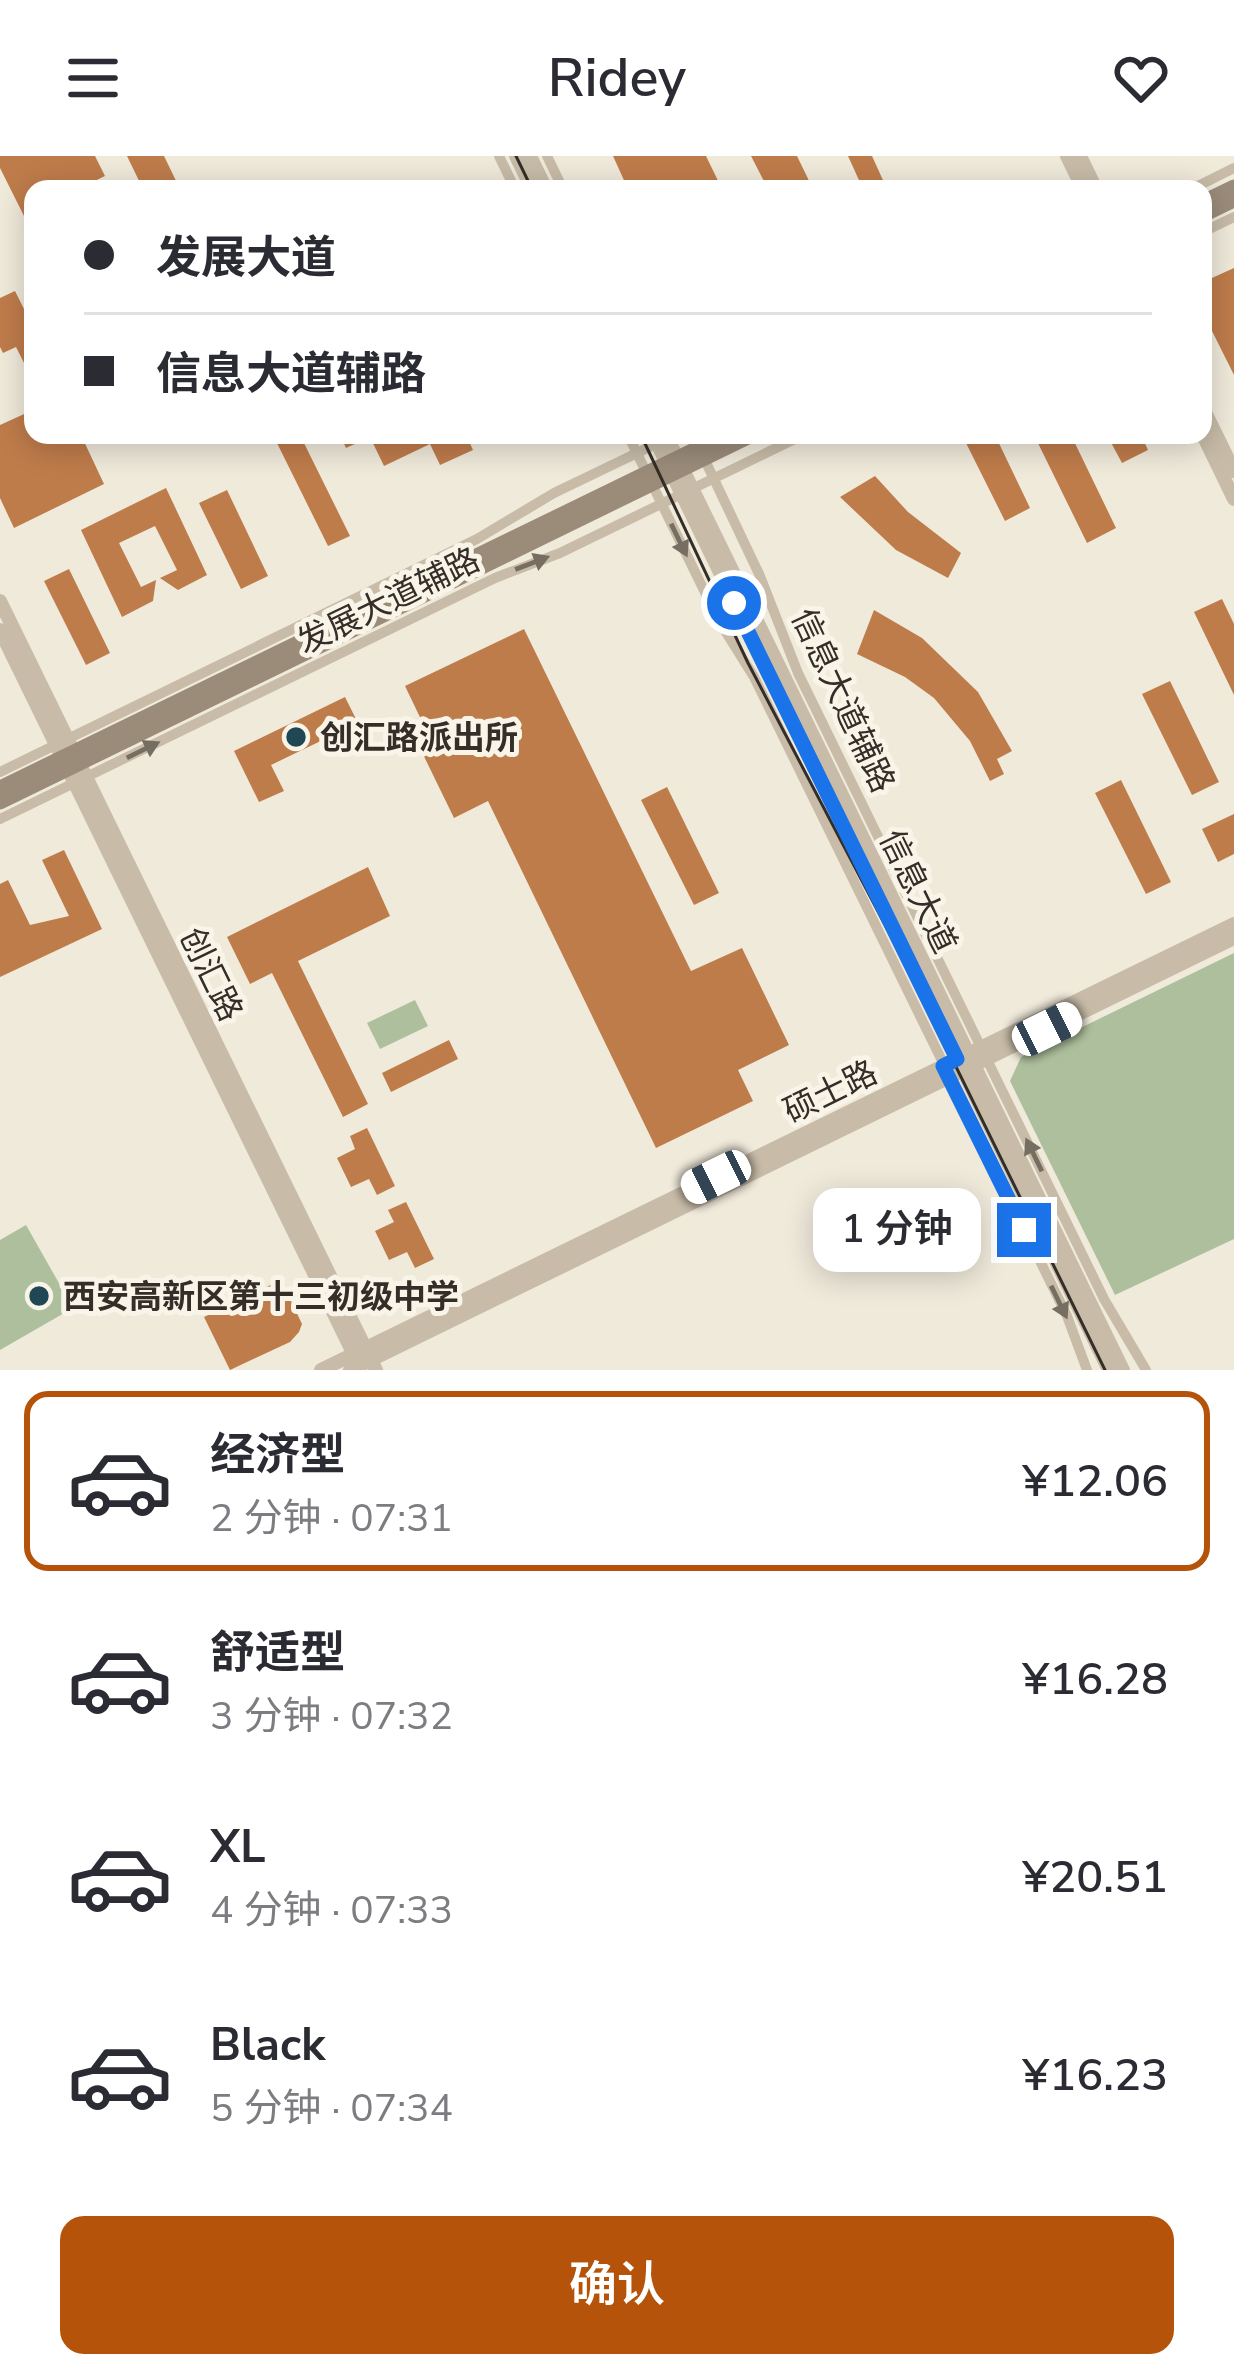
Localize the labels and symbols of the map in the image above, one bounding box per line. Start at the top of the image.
one-way arrow [669,523,689,557]
street label: 发展大道辅路 [290,538,488,665]
one-way arrow [515,553,551,572]
route start [707,576,761,630]
street label: 信息大道辅路 [780,601,905,800]
place label: 创汇路派出所 [320,716,518,761]
marker: 创汇路派出所 [283,724,309,750]
one-way arrow [126,740,160,760]
street label: 信息大道 [868,822,967,961]
street label: 创汇路 [169,920,253,1029]
car [1007,997,1087,1061]
street label: 硕士路 [776,1050,885,1134]
one-way arrow [1024,1138,1044,1172]
car [676,1145,756,1209]
callout: 1 分钟 [814,1188,982,1272]
route end [997,1203,1051,1257]
place label: 西安高新区第十三初级中学 [63,1275,459,1320]
marker: 西安高新区第十三初级中学 [26,1283,52,1309]
one-way arrow [1049,1285,1069,1319]

